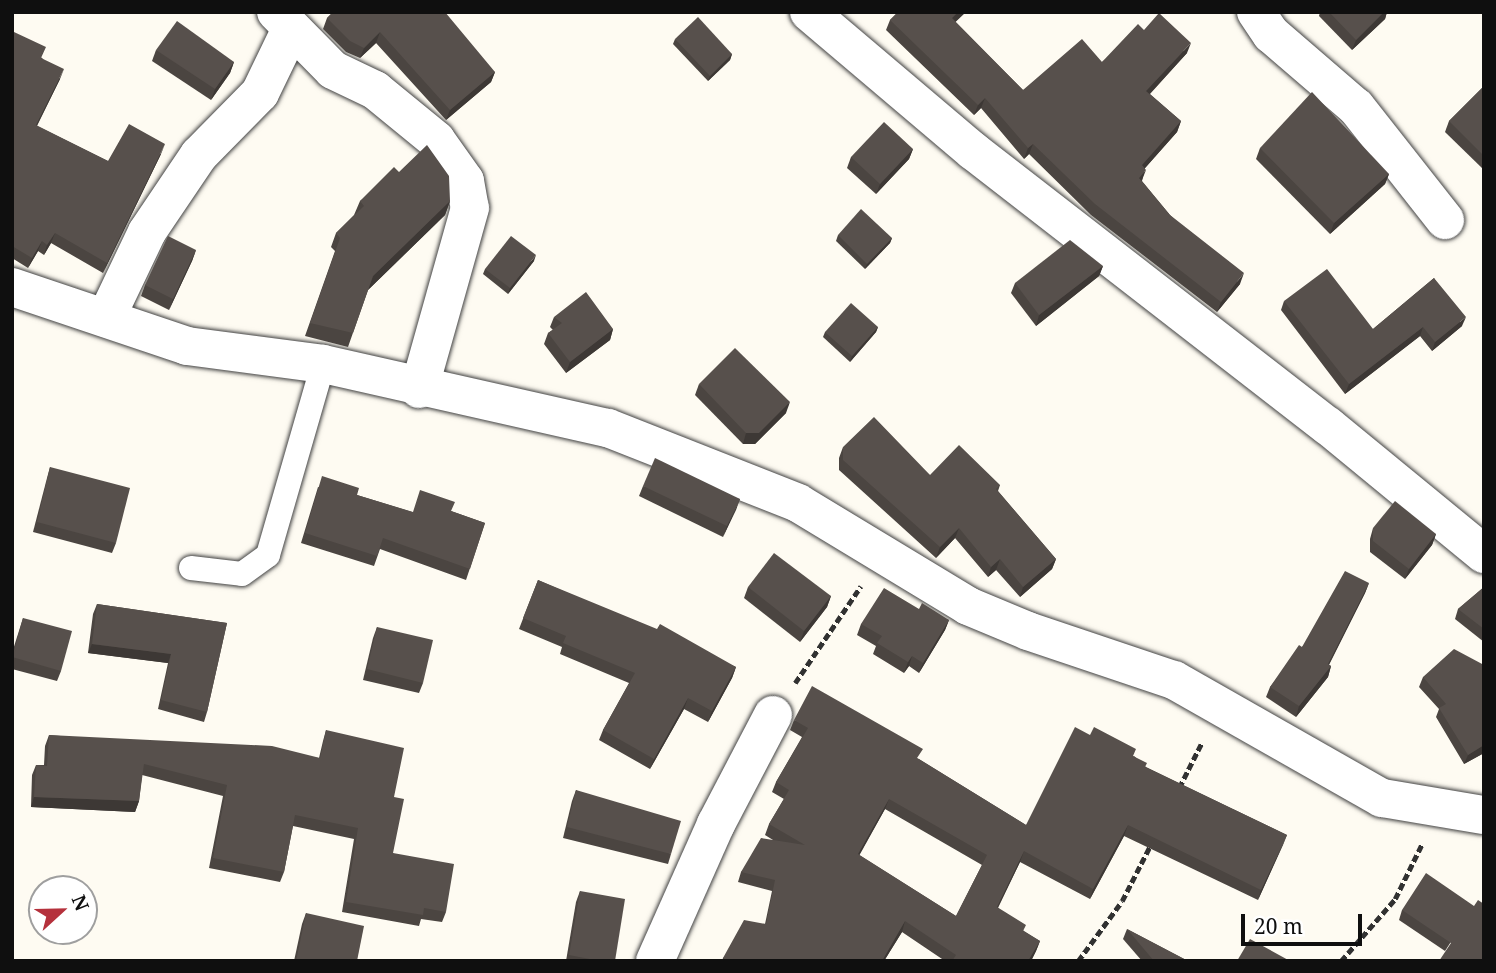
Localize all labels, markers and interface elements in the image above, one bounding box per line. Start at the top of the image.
north arrow [28,875,98,945]
text: N [66,891,95,915]
scale bar [1244,900,1365,944]
text: 20 m [1254,912,1303,940]

